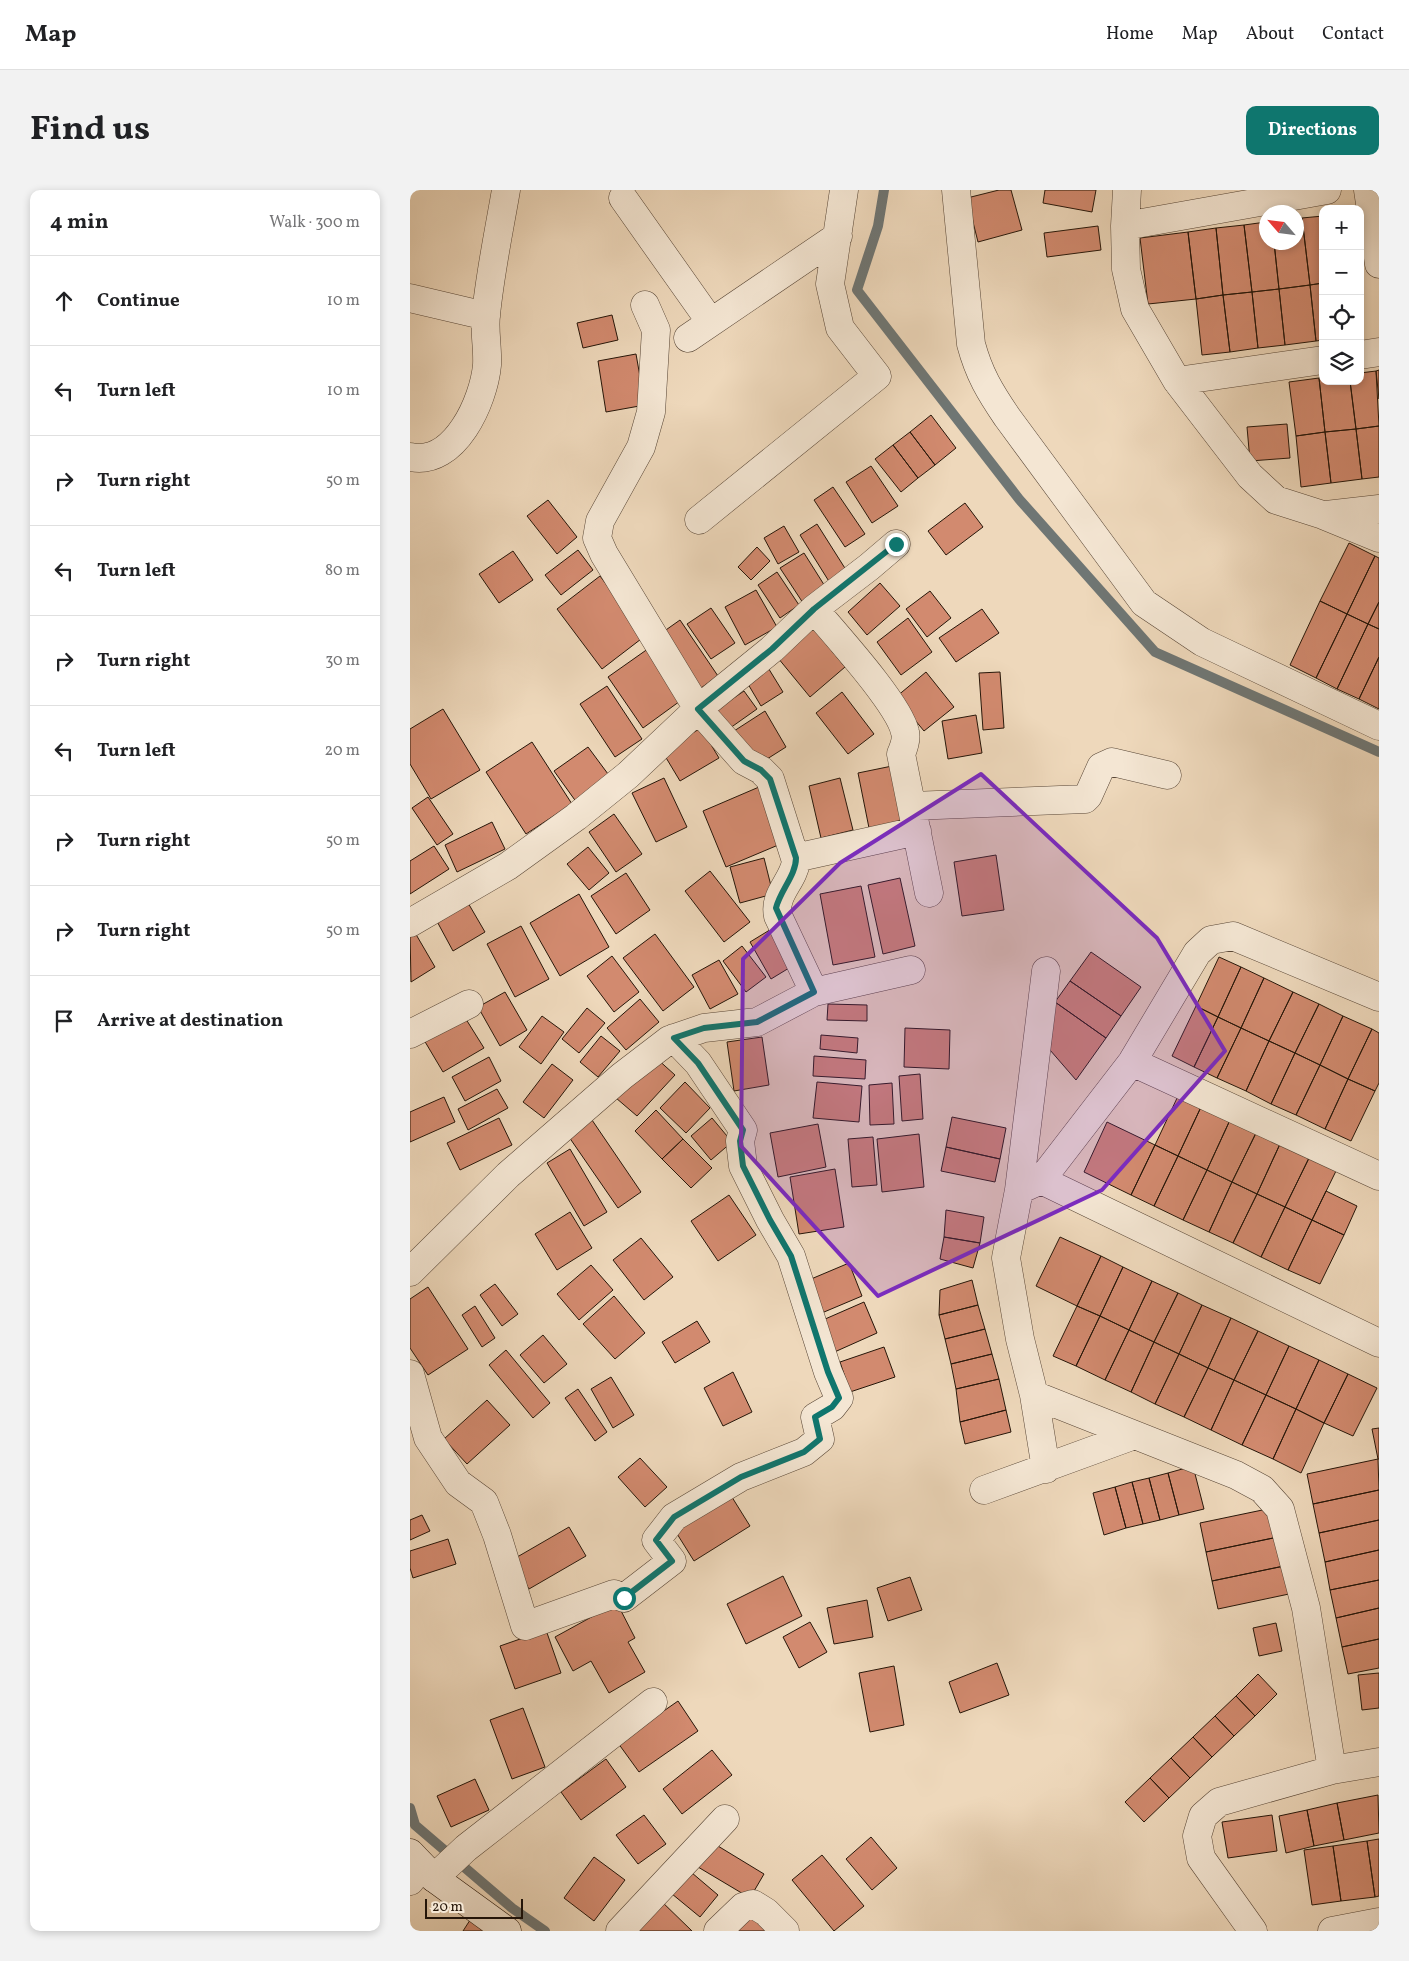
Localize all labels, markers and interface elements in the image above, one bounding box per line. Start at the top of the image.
text: Map [25,18,76,52]
text: Home [1106,22,1154,47]
text: Map [1182,22,1218,47]
text: About [1246,22,1294,47]
text: Contact [1322,22,1384,47]
text: Find us [30,106,150,154]
button: Directions [1246,106,1379,155]
north arrow [1259,205,1304,250]
map controls [1319,205,1364,385]
button: + [1319,205,1364,250]
text: 4 min [50,208,109,237]
text: Walk · 300 m [269,212,360,234]
button: − [1319,250,1364,295]
icon: ahead [50,287,78,315]
text: Continue [97,288,180,314]
text: 10 m [327,290,360,312]
button: locate [1319,295,1364,340]
button: layers [1319,340,1364,385]
icon: left [50,377,78,405]
text: Turn left [97,378,176,404]
text: 10 m [327,380,360,402]
icon: right [50,467,78,495]
text: Turn right [97,468,190,494]
text: 50 m [326,470,360,492]
route end [885,533,908,556]
icon: left [50,557,78,585]
text: Turn left [97,558,176,584]
text: 80 m [325,560,360,582]
icon: right [50,647,78,675]
text: Turn right [97,648,190,674]
text: 30 m [325,650,360,672]
icon: left [50,737,78,765]
text: Turn left [97,738,176,764]
text: 20 m [325,740,360,762]
icon: right [50,827,78,855]
text: Turn right [97,828,190,854]
text: 50 m [326,830,360,852]
icon: right [50,917,78,945]
text: Turn right [97,918,190,944]
text: 50 m [326,920,360,942]
icon: arrive [50,1007,78,1035]
text: Arrive at destination [97,1008,283,1034]
route start [613,1587,636,1610]
scale bar [425,1896,522,1919]
text: 20 m [432,1898,463,1917]

